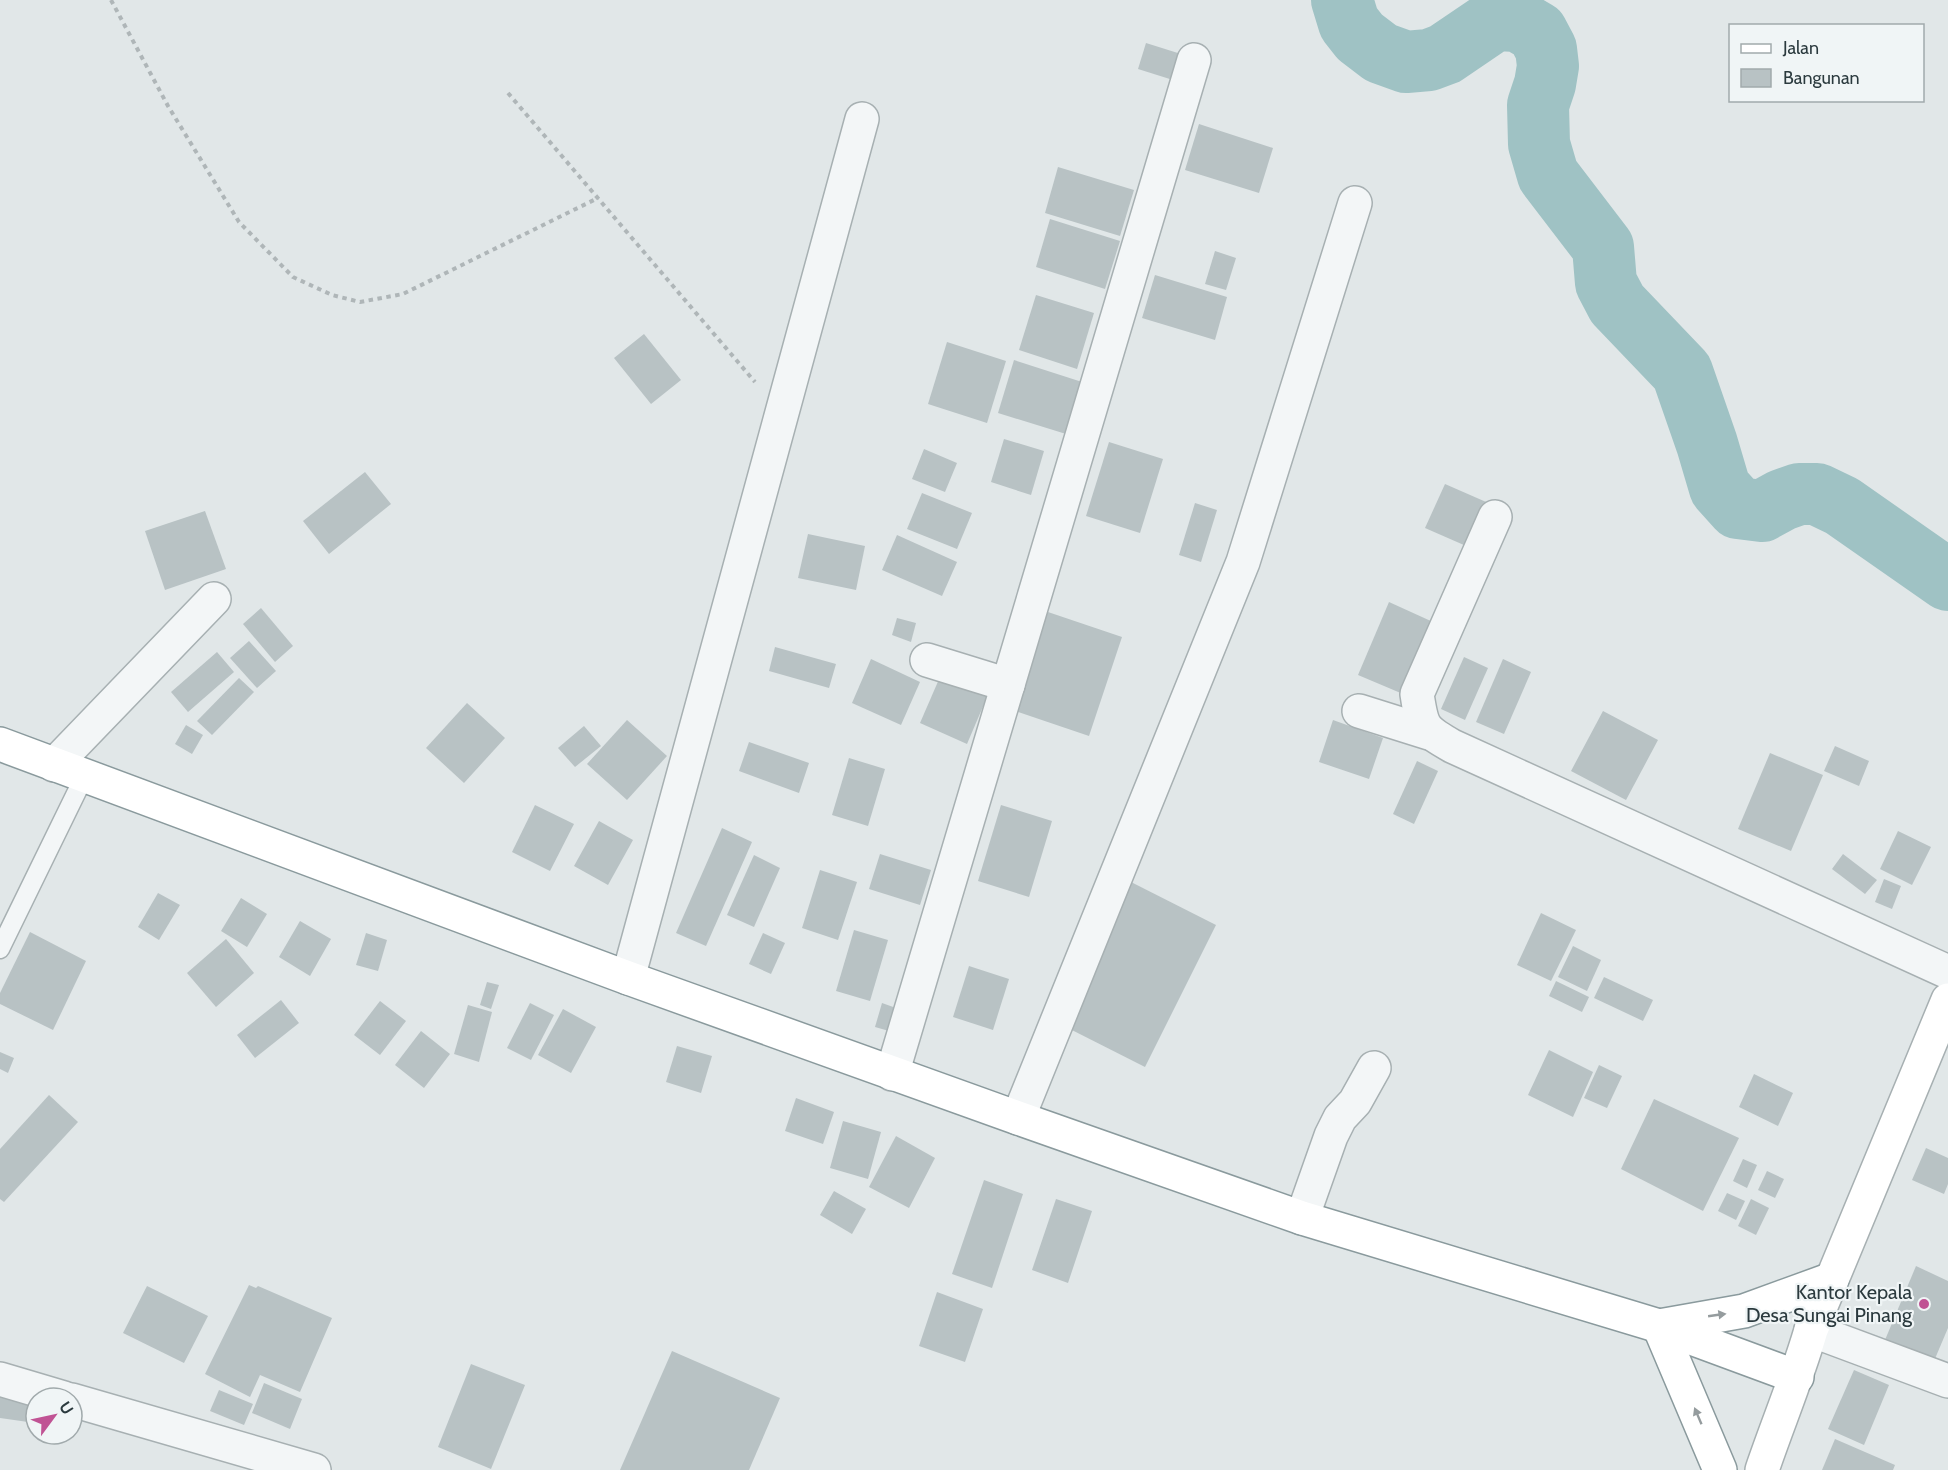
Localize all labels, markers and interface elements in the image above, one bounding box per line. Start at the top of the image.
legend [1729,24,1924,102]
text: Jalan [1782,37,1819,59]
text: Bangunan [1783,67,1860,89]
place label: Kantor Kepala Desa Sungai Pinang [1746,1280,1913,1327]
marker: Kantor Kepala Desa Sungai Pinang [1917,1297,1931,1311]
one-way arrow [1707,1311,1726,1320]
north arrow [24,1386,84,1446]
text: U [55,1398,77,1418]
one-way arrow [1693,1408,1702,1425]

